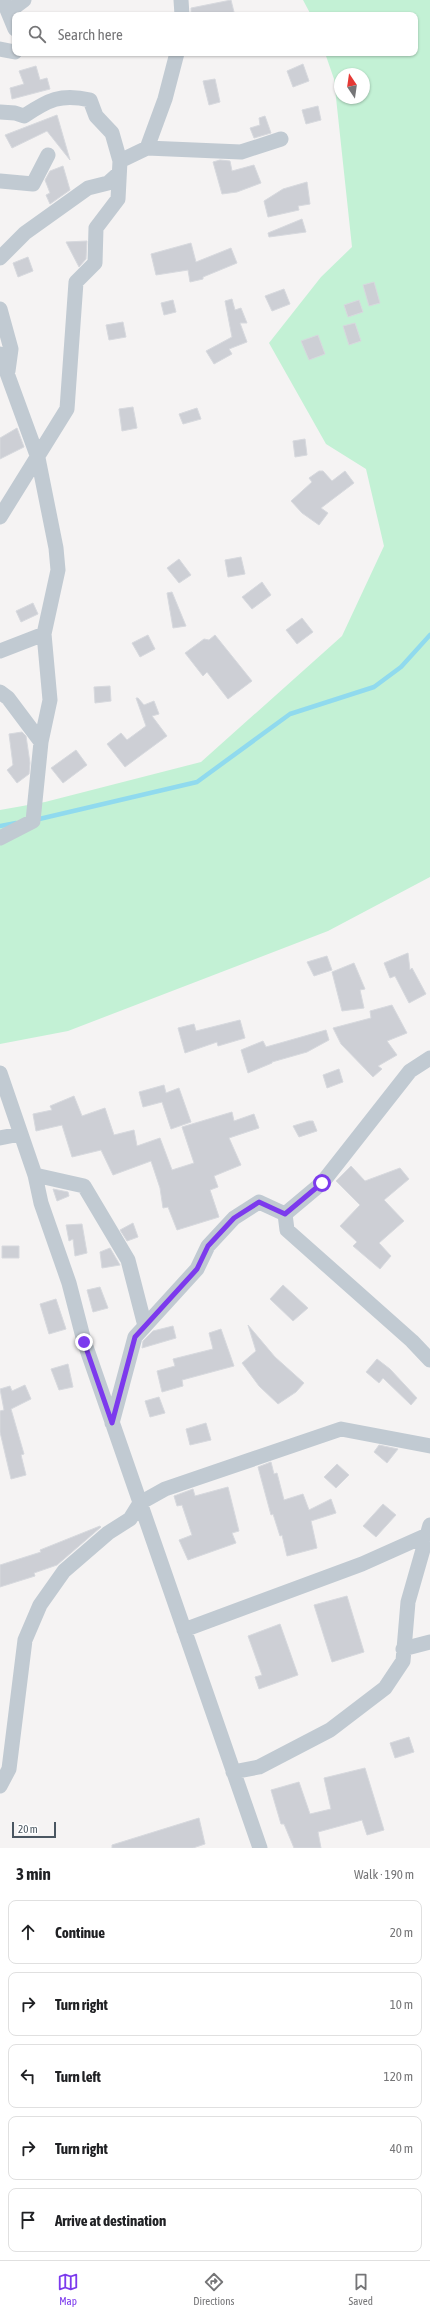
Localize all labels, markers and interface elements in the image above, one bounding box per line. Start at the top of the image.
search box [12,12,418,56]
icon: search [26,23,48,45]
text: Search here [58,26,123,43]
north arrow [334,68,370,104]
route start [313,1174,331,1192]
route end [75,1333,93,1351]
scale bar [12,1820,56,1839]
text: 20 m [18,1823,38,1835]
text: 3 min [16,1864,51,1884]
text: Walk · 190 m [354,1867,414,1882]
icon: ahead [17,1921,39,1943]
text: Continue [55,1924,105,1941]
text: 20 m [390,1925,413,1940]
icon: right [17,1993,39,2015]
text: Turn right [55,1996,108,2013]
text: 10 m [390,1997,413,2012]
icon: left [17,2065,39,2087]
text: Turn left [55,2068,101,2085]
text: 120 m [384,2069,413,2084]
icon: right [17,2137,39,2159]
text: Turn right [55,2140,108,2157]
text: 40 m [390,2141,413,2156]
icon: arrive [17,2209,39,2231]
text: Arrive at destination [55,2212,166,2229]
tab: Map [57,2271,79,2307]
tab: Directions [193,2271,234,2307]
tab: Saved [349,2271,373,2307]

